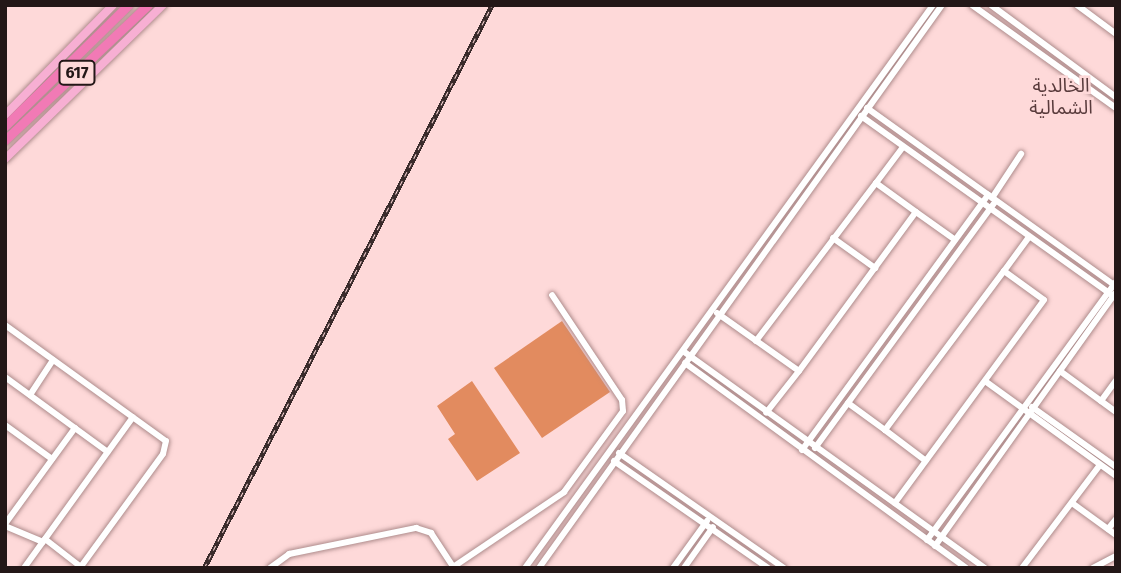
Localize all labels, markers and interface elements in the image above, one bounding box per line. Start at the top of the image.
road number: 617 [58,60,96,86]
district label: الخالدية الشمالية [1029,75,1093,119]

